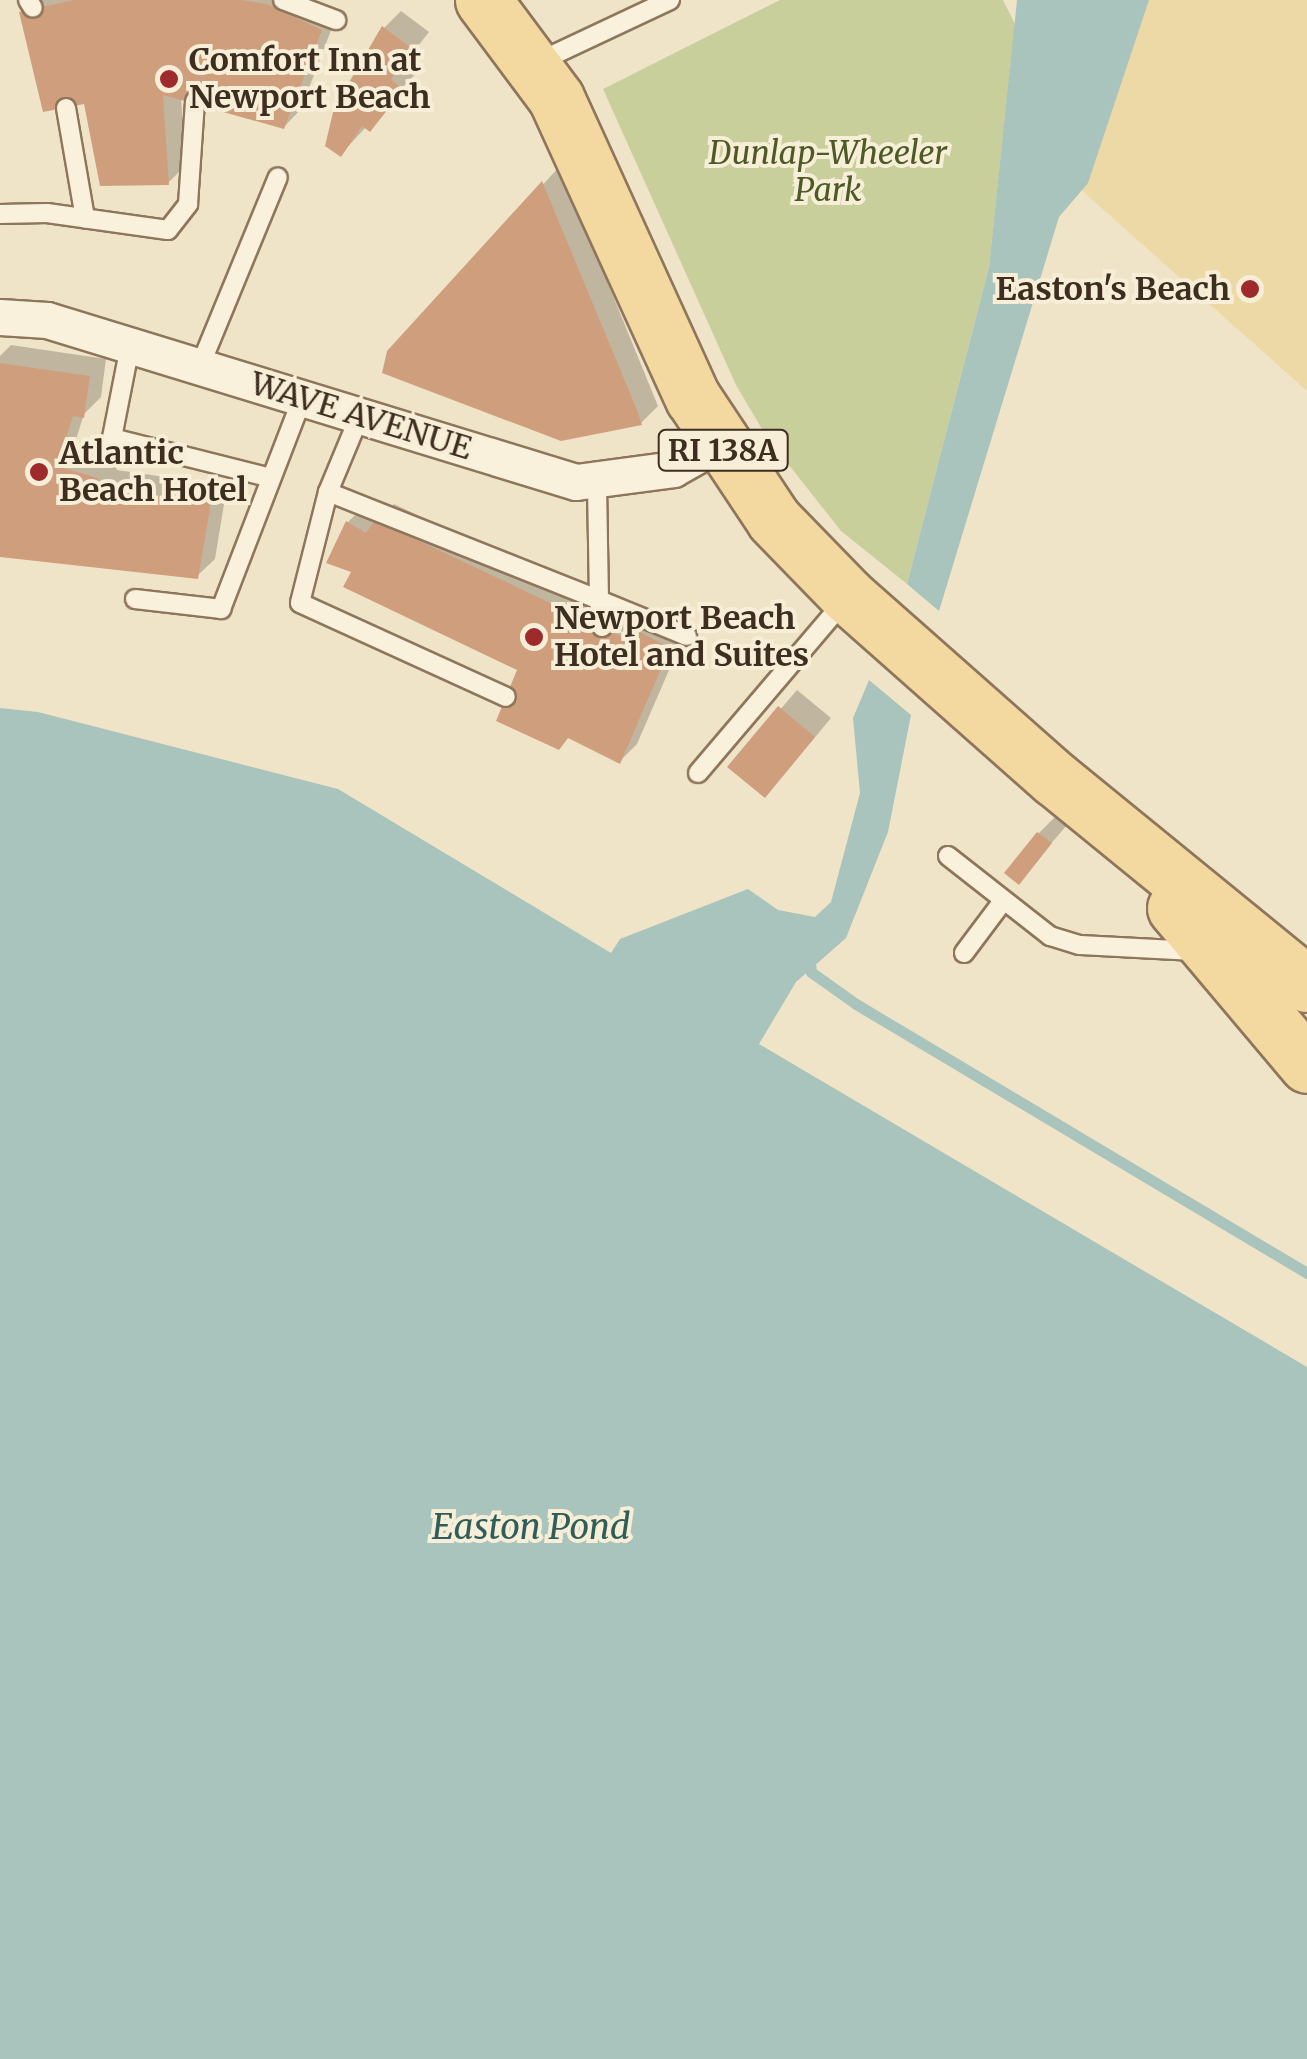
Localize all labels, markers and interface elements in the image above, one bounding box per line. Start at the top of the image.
place label: Comfort Inn at Newport Beach [189,42,430,117]
marker: Comfort Inn at Newport Beach [158,68,180,90]
park label: Dunlap-Wheeler Park [709,135,947,210]
place label: Easton's Beach [996,270,1230,308]
marker: Easton's Beach [1239,278,1261,300]
street label: WAVE AVENUE [246,364,476,468]
road number: RI 138A [656,425,790,475]
place label: Atlantic Beach Hotel [59,435,247,510]
marker: Atlantic Beach Hotel [28,461,50,483]
place label: Newport Beach Hotel and Suites [554,600,809,675]
marker: Newport Beach Hotel and Suites [523,626,545,648]
water label: Easton Pond [432,1506,630,1548]

